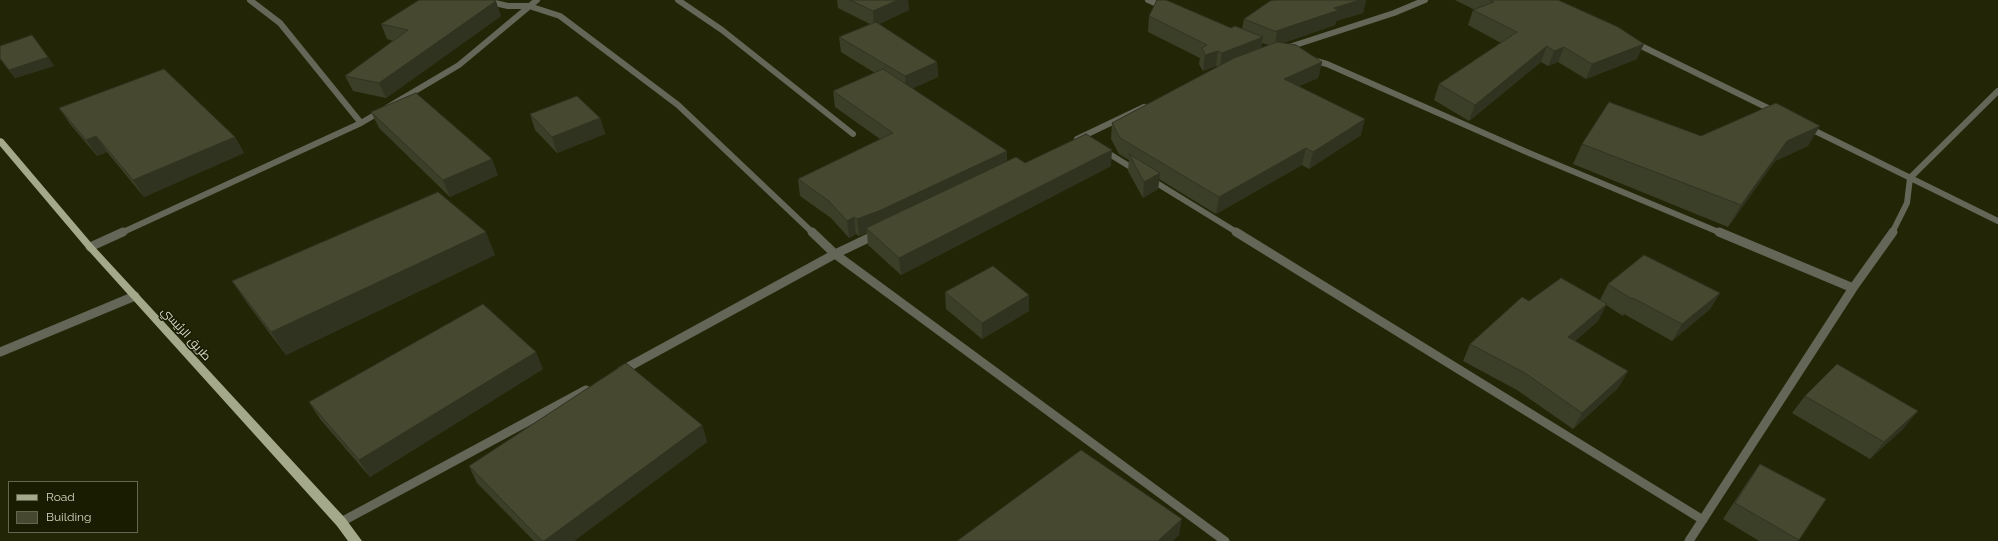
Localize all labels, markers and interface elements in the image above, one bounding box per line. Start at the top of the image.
street label: طريق الرئيسي [158,304,214,364]
legend [8,481,138,533]
text: Road [46,490,75,504]
text: Building [46,510,92,524]

